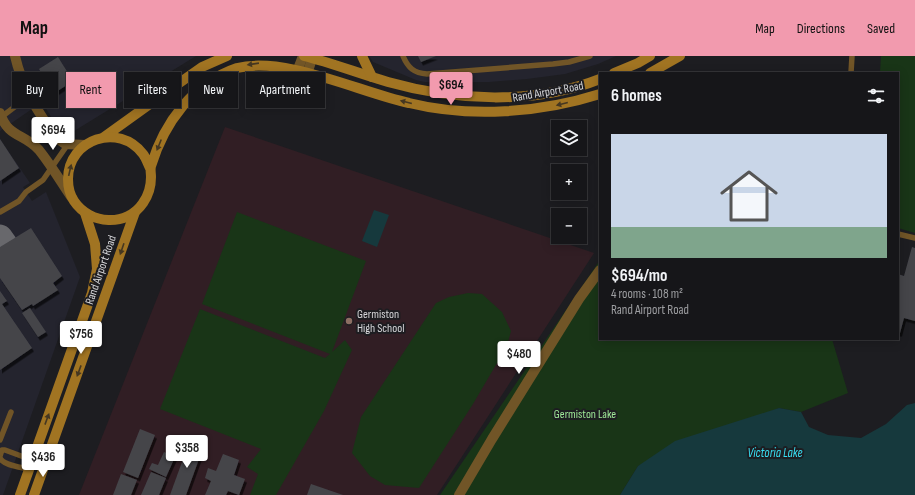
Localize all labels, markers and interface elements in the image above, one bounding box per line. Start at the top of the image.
text: Map [20,17,48,40]
text: Map [755,20,775,37]
text: Directions [797,20,845,37]
text: Saved [867,20,895,37]
one-way arrow [247,61,260,67]
chip: Buy [12,72,58,108]
chip: Rent [66,72,116,108]
chip: Filters [124,72,181,108]
chip: New [189,72,238,108]
chip: Apartment [246,72,325,108]
pin: $694 [427,72,475,106]
text: $694 [439,77,463,93]
street label: Rand Airport Road [511,78,585,106]
icon: filters [865,85,887,107]
text: 6 homes [611,86,662,106]
one-way arrow [399,99,412,105]
one-way arrow [556,101,568,107]
pin: $694 [29,117,77,151]
map controls [551,120,587,244]
button: layers [551,120,587,156]
text: $694 [41,122,65,138]
one-way arrow [156,139,162,151]
icon: home [713,160,785,232]
one-way arrow [67,163,73,175]
button: + [551,164,587,200]
button: − [551,208,587,244]
street label: Rand Airport Road [82,234,120,306]
one-way arrow [119,243,125,255]
text: $694/mo [611,266,667,286]
text: 4 rooms · 108 m² [611,286,683,302]
text: Rand Airport Road [611,302,689,318]
place label: Germiston High School [357,307,404,336]
marker: Germiston High School [344,316,354,326]
pin: $756 [57,321,105,355]
text: $756 [69,326,93,342]
pin: $480 [495,341,543,375]
text: $480 [506,346,532,362]
one-way arrow [75,366,81,378]
park label: Germiston Lake [554,407,616,422]
one-way arrow [44,412,50,424]
pin: $358 [163,435,211,469]
text: $358 [175,440,199,456]
pin: $436 [19,444,67,478]
water label: Victoria Lake [747,445,803,461]
text: $436 [31,449,55,465]

